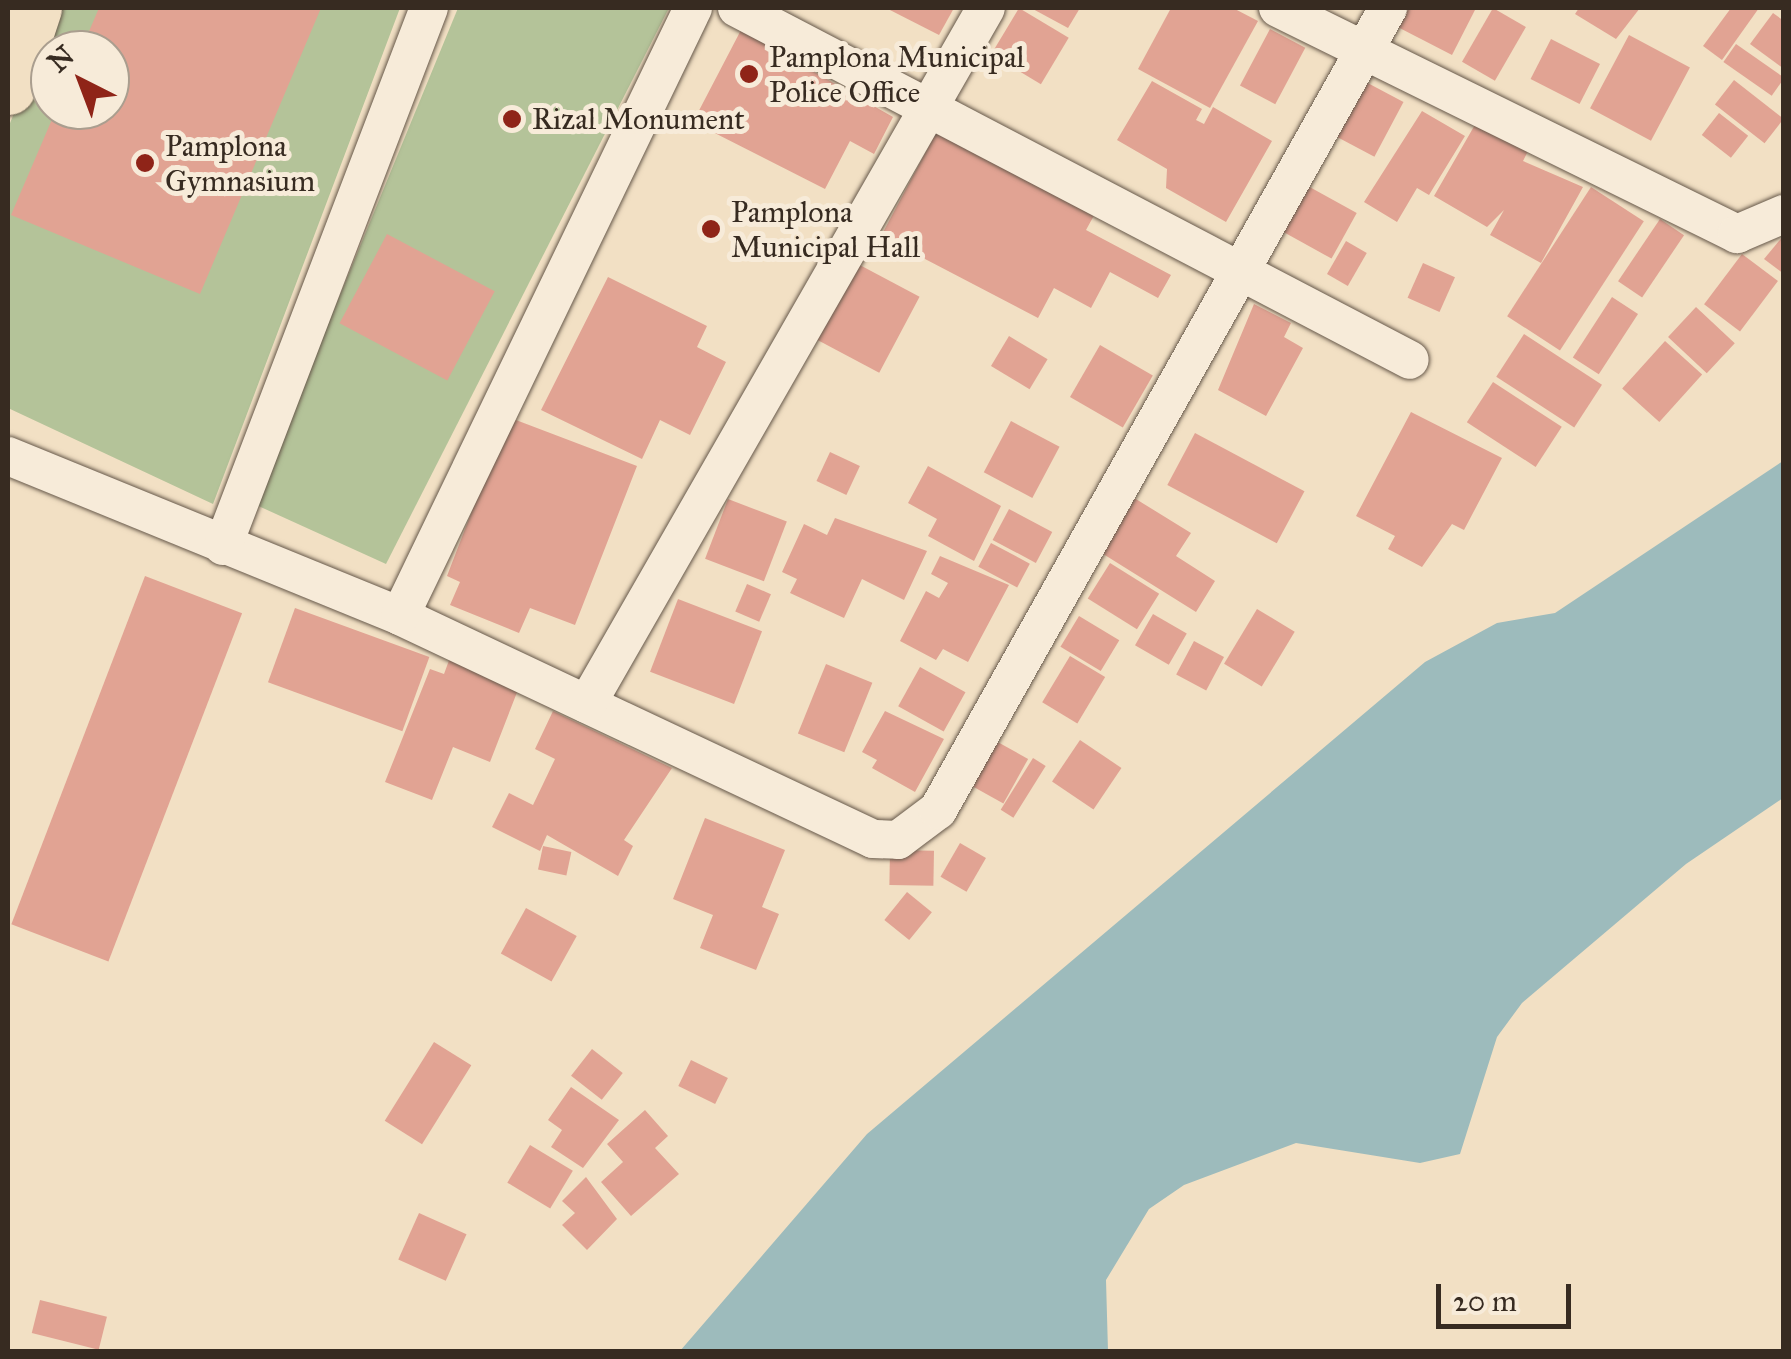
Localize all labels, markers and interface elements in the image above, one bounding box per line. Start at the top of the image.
north arrow [30,30,130,130]
text: N [40,38,81,80]
place label: Pamplona Municipal Police Office [769,39,1025,110]
marker: Pamplona Municipal Police Office [738,63,760,85]
place label: Rizal Monument [532,101,745,137]
marker: Rizal Monument [501,108,523,130]
place label: Pamplona Gymnasium [165,128,315,198]
marker: Pamplona Gymnasium [134,152,156,174]
place label: Pamplona Municipal Hall [731,194,920,264]
marker: Pamplona Municipal Hall [700,218,722,240]
scale bar [1441,1264,1576,1326]
text: 20 m [1453,1283,1517,1319]

